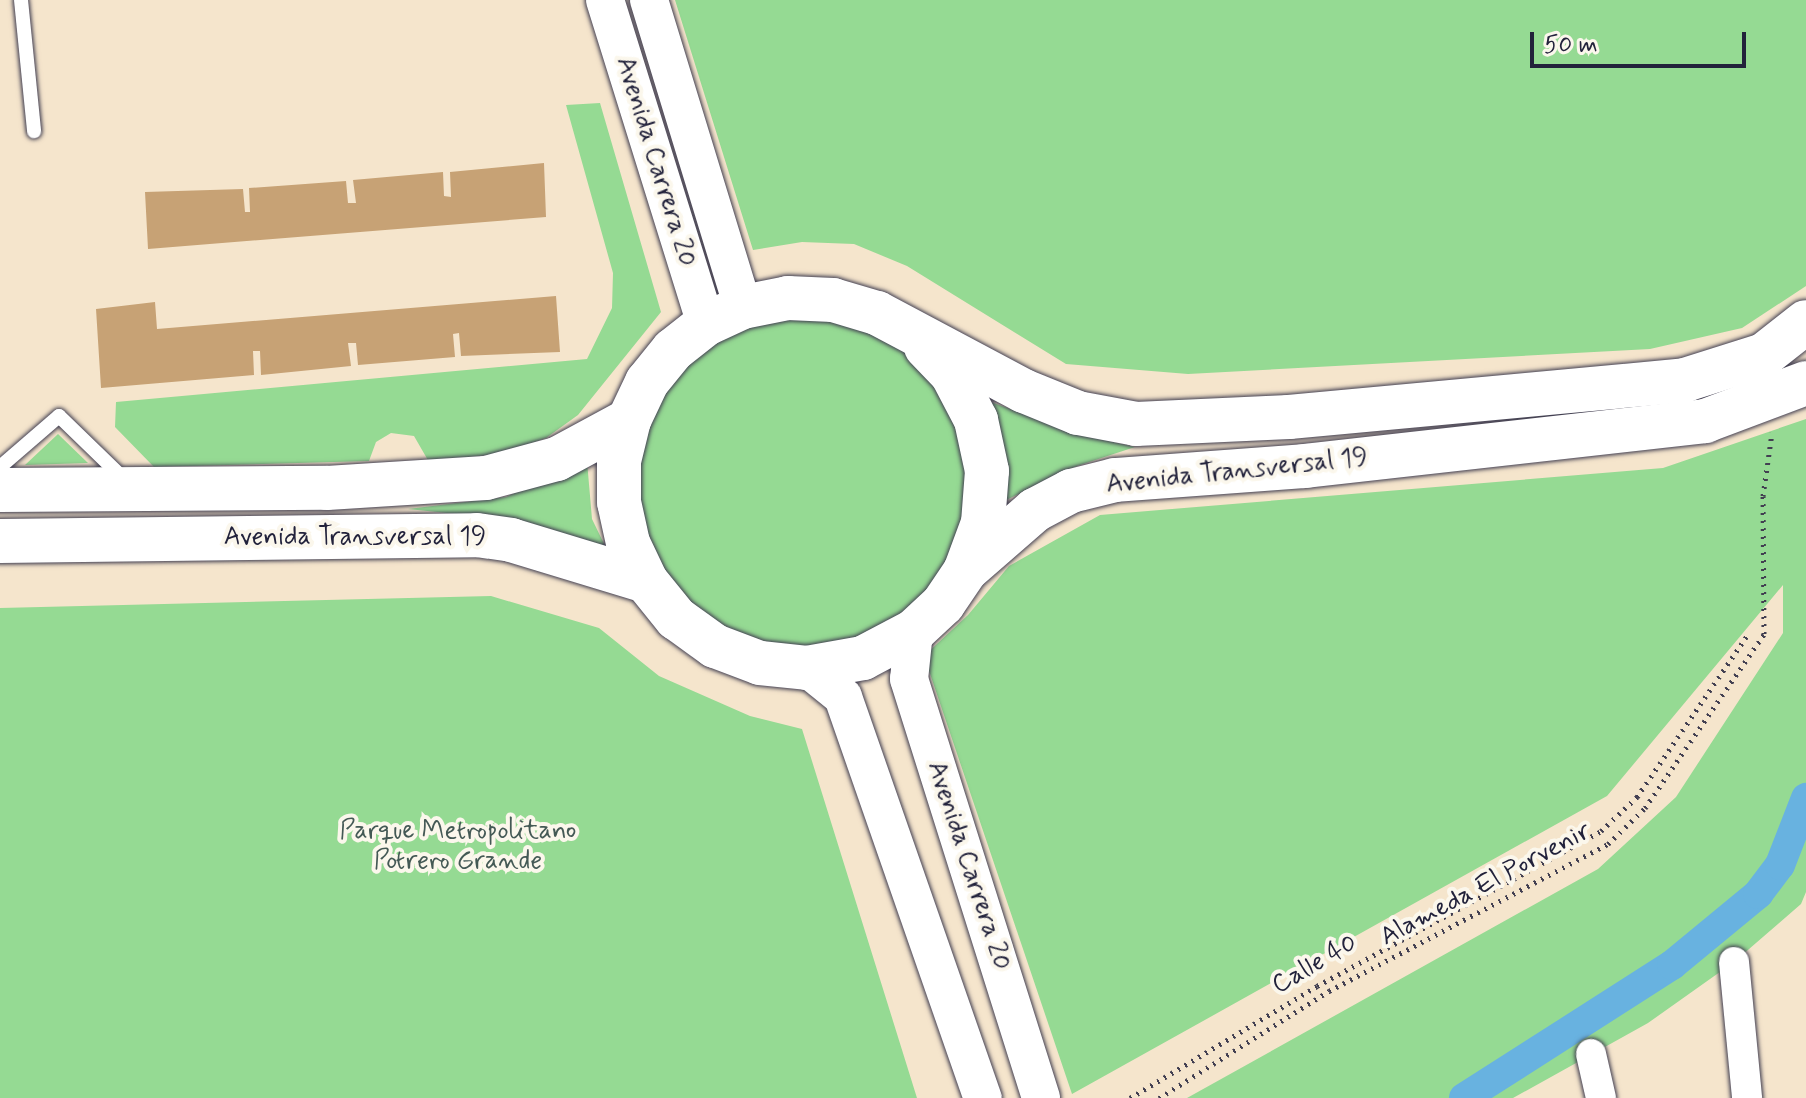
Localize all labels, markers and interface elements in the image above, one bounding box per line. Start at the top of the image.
scale bar [1534,16,1750,66]
text: 50 m [1544,30,1598,61]
street label: Avenida Carrera 20 [608,52,702,272]
street label: Avenida Transversal 19 [1103,443,1371,501]
street label: Avenida Transversal 19 [222,522,488,554]
street label: Avenida Carrera 20 [919,756,1017,976]
park label: Parque Metropolitano Potrero Grande [340,816,576,878]
street label: Alameda El Porvenir [1380,819,1592,951]
street label: Calle 40 [1267,928,1363,1002]

